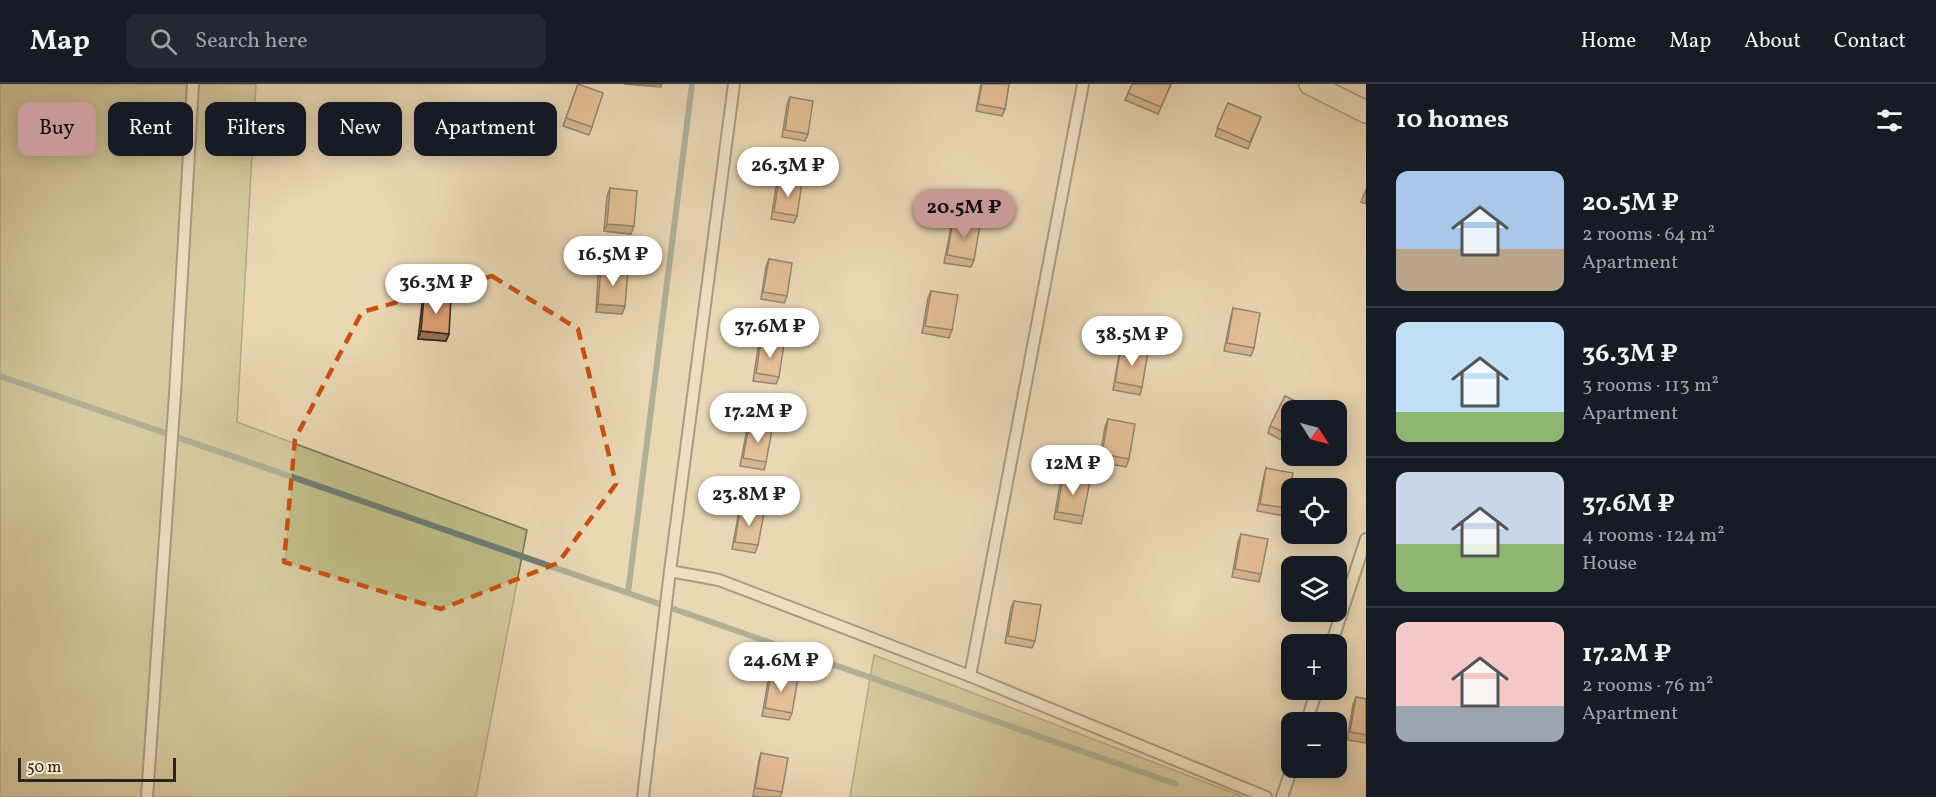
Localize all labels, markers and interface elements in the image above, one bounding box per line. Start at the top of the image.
search box [126,14,546,68]
text: Map [30,22,90,61]
icon: search [147,25,180,58]
text: Search here [195,26,308,57]
text: Home [1581,27,1636,56]
text: Map [1669,27,1711,56]
text: About [1744,27,1801,56]
text: Contact [1834,27,1906,56]
chip: Buy [18,102,96,156]
chip: Rent [108,102,193,156]
chip: Filters [205,102,306,156]
chip: New [318,102,402,156]
chip: Apartment [414,102,557,156]
text: 10 homes [1396,102,1509,138]
icon: filters [1873,104,1906,137]
pin: 26.3M ₽ [733,147,843,198]
text: 26.3M ₽ [751,152,825,180]
text: 20.5M ₽ [1582,185,1679,221]
pin: 20.5M ₽ [909,189,1019,240]
text: 20.5M ₽ [927,194,1001,222]
icon: home [1444,195,1516,267]
text: 2 rooms · 64 m² [1582,221,1715,249]
pin: 16.5M ₽ [558,236,668,287]
text: 16.5M ₽ [577,241,649,269]
text: Apartment [1582,249,1678,277]
pin: 36.3M ₽ [381,264,491,315]
text: 36.3M ₽ [399,269,473,297]
pin: 37.6M ₽ [715,308,825,359]
text: 37.6M ₽ [734,313,806,341]
pin: 38.5M ₽ [1077,316,1187,367]
text: 38.5M ₽ [1096,321,1168,349]
text: 36.3M ₽ [1582,336,1678,372]
icon: home [1444,346,1516,418]
text: 3 rooms · 113 m² [1582,372,1719,400]
pin: 17.2M ₽ [703,393,813,444]
text: 17.2M ₽ [724,398,792,426]
north arrow [1281,400,1347,466]
map controls [1281,400,1347,778]
text: Apartment [1582,400,1678,428]
pin: 12M ₽ [1031,445,1115,496]
text: 12M ₽ [1045,450,1101,478]
pin: 23.8M ₽ [694,476,804,527]
button: locate [1281,478,1347,544]
text: 23.8M ₽ [712,481,786,509]
text: 37.6M ₽ [1582,486,1675,522]
icon: home [1444,496,1516,568]
text: 4 rooms · 124 m² [1582,522,1725,550]
text: House [1582,550,1637,578]
button: layers [1281,556,1347,622]
button: + [1281,634,1347,700]
text: 17.2M ₽ [1582,636,1671,672]
pin: 24.6M ₽ [726,642,836,693]
icon: home [1444,646,1516,718]
text: 24.6M ₽ [743,647,819,675]
text: 2 rooms · 76 m² [1582,672,1714,700]
text: Apartment [1582,700,1678,728]
button: − [1281,712,1347,778]
scale bar [18,755,176,782]
text: 50 m [27,757,61,779]

